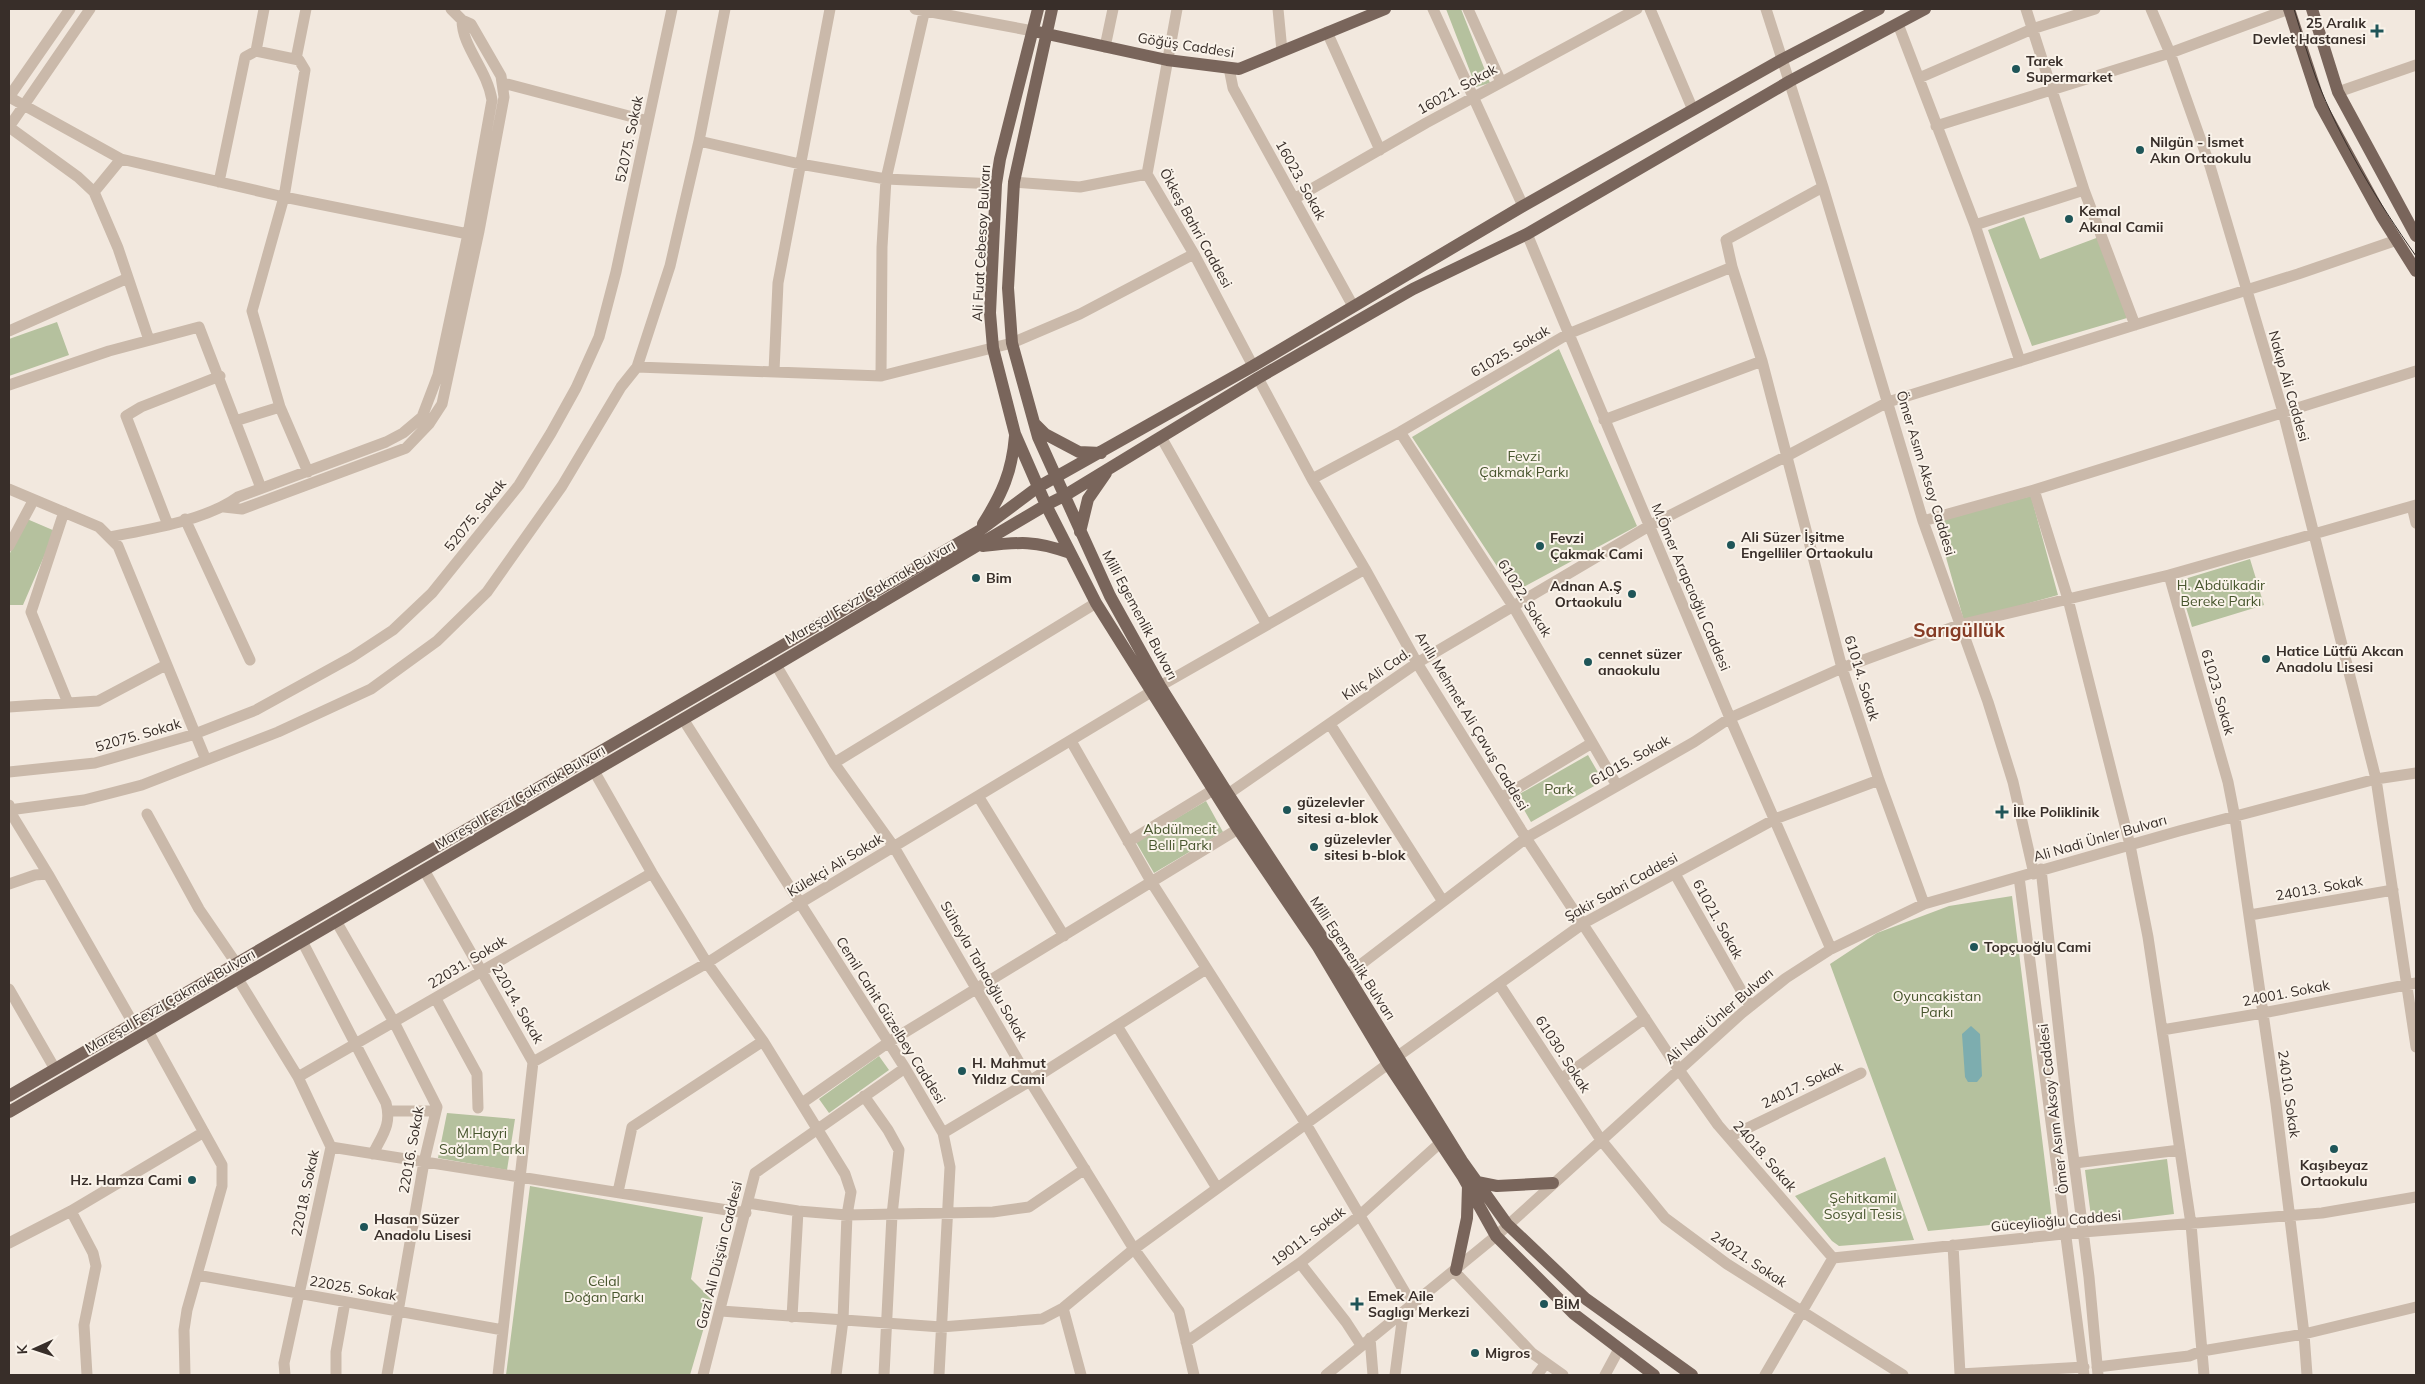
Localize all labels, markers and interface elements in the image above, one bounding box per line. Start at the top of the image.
place label: 25 Aralık Devlet Hastanesi [2252,14,2366,48]
marker: 25 Aralık Devlet Hastanesi [2370,24,2384,38]
street label: Göğüş Caddesi [1136,28,1236,62]
place label: Tarek Supermarket [2026,52,2113,86]
street label: 16021. Sokak [1414,59,1501,118]
marker: Tarek Supermarket [2010,63,2022,75]
street label: 52075. Sokak [611,93,647,184]
place label: Nilgün - İsmet Akın Ortaokulu [2150,133,2251,167]
street label: 16023. Sokak [1272,137,1331,224]
marker: Nilgün - İsmet Akın Ortaokulu [2134,144,2146,156]
street label: Ali Fuat Cebesoy Bulvarı [968,164,994,322]
street label: Ökkeş Bahri Caddesi [1156,165,1236,291]
place label: Kemal Akınal Camii [2079,202,2163,236]
marker: Kemal Akınal Camii [2063,213,2075,225]
street label: 61025. Sokak [1467,321,1553,381]
street label: Nakıp Ali Caddesi [2265,328,2313,444]
street label: Ömer Asım Aksoy Caddesi [1892,388,1960,558]
park label: Fevzi Çakmak Parkı [1479,447,1569,481]
street label: 52075. Sokak [440,474,510,555]
street label: M.Ömer Arapcıoğlu Caddesi [1647,500,1735,674]
place label: Ali Süzer İşitme Engelliler Ortaokulu [1741,528,1873,562]
place label: Fevzi Çakmak Cami [1550,529,1643,563]
street label: Mareşal Fevzi Çakmak Bulvarı [782,536,958,648]
marker: Ali Süzer İşitme Engelliler Ortaokulu [1725,539,1737,551]
marker: Fevzi Çakmak Cami [1534,540,1546,552]
street label: Milli Egemenlik Bulvarı [1098,547,1182,683]
street label: 61022. Sokak [1494,556,1556,641]
place label: Bim [986,569,1012,587]
marker: Bim [970,572,982,584]
park label: H. Abdülkadir Bereke Parkı [2177,576,2266,610]
place label: Adnan A.Ş Ortaokulu [1550,577,1622,611]
marker: Adnan A.Ş Ortaokulu [1626,588,1638,600]
district label: Sarıgüllük [1913,618,2005,642]
street label: Arıllı Mehmet Ali Çavuş Caddesi [1411,628,1533,814]
street label: 61014. Sokak [1840,633,1884,724]
place label: Hatice Lütfü Akcan Anadolu Lisesi [2276,642,2404,676]
street label: Kılıç Ali Cad. [1338,644,1414,704]
place label: cennet süzer anaokulu [1598,645,1683,679]
street label: 61023. Sokak [2197,647,2239,738]
marker: Hatice Lütfü Akcan Anadolu Lisesi [2260,653,2272,665]
marker: cennet süzer anaokulu [1582,656,1594,668]
street label: 52075. Sokak [93,714,184,756]
street label: 61015. Sokak [1587,730,1674,789]
street label: Mareşal Fevzi Çakmak Bulvarı [432,741,608,853]
park label: Park [1544,780,1575,798]
place label: güzelevler sitesi a-blok [1297,793,1379,827]
place label: İlke Poliklinik [2013,803,2099,821]
marker: güzelevler sitesi a-blok [1281,804,1293,816]
marker: İlke Poliklinik [1995,805,2009,819]
street label: Ali Nadi Ünler Bulvarı [2031,810,2169,866]
park label: Abdülmecit Belli Parkı [1143,820,1217,854]
street label: Külekçi Ali Sokak [784,829,887,901]
place label: güzelevler sitesi b-blok [1324,830,1406,864]
marker: güzelevler sitesi b-blok [1308,841,1320,853]
street label: Şakir Sabri Caddesi [1561,848,1681,926]
street label: 24013. Sokak [2274,871,2365,905]
street label: 61021. Sokak [1689,876,1748,963]
street label: Milli Egemenlik Bulvarı [1306,893,1400,1023]
street label: Süheyla Tahaoğlu Sokak [937,898,1032,1045]
street label: 22031. Sokak [425,931,510,992]
street label: Cemil Cahit Güzelbey Caddesi [832,933,950,1107]
place label: Topçuoğlu Cami [1984,938,2091,956]
marker: Topçuoğlu Cami [1968,941,1980,953]
street label: Mareşal Fevzi Çakmak Bulvarı [82,945,258,1057]
street label: 22014. Sokak [488,961,548,1047]
street label: Ali Nadi Ünler Bulvarı [1661,964,1777,1068]
street label: 24001. Sokak [2241,976,2332,1010]
park label: Oyuncakistan Parkı [1893,987,1981,1021]
street label: 61030. Sokak [1531,1012,1595,1097]
street label: Ömer Asım Aksoy Caddesi [2034,1023,2072,1195]
street label: 24010. Sokak [2274,1049,2304,1140]
place label: H. Mahmut Yıldız Cami [971,1054,1046,1088]
street label: 24017. Sokak [1758,1057,1846,1112]
marker: H. Mahmut Yıldız Cami [956,1065,968,1077]
street label: 22016. Sokak [394,1104,428,1195]
street label: 24018. Sokak [1729,1117,1801,1196]
park label: M.Hayri Sağlam Parkı [439,1124,525,1158]
marker: Kaşıbeyaz Ortaokulu [2328,1143,2340,1155]
street label: 22018. Sokak [287,1147,323,1238]
place label: Kaşıbeyaz Ortaokulu [2300,1156,2368,1190]
place label: Hz. Hamza Cami [70,1171,182,1189]
marker: Hz. Hamza Cami [186,1174,198,1186]
street label: Gazi Ali Düşün Caddesi [692,1179,746,1331]
park label: Şehitkamil Sosyal Tesis [1824,1189,1902,1223]
street label: 19011. Sokak [1267,1202,1349,1270]
street label: Güceylioğlu Caddesi [1990,1206,2122,1236]
place label: Hasan Süzer Anadolu Lisesi [374,1210,471,1244]
marker: Hasan Süzer Anadolu Lisesi [358,1221,370,1233]
street label: 24021. Sokak [1707,1227,1791,1292]
street label: 22025. Sokak [308,1271,399,1305]
park label: Celal Doğan Parkı [564,1272,644,1306]
place label: Emek Aile Saglıgı Merkezi [1368,1287,1469,1321]
place label: BİM [1554,1295,1580,1313]
marker: Emek Aile Saglıgı Merkezi [1350,1297,1364,1311]
marker: BİM [1538,1298,1550,1310]
north arrow [10,1324,60,1374]
text: K [13,1344,31,1355]
place label: Migros [1485,1344,1530,1362]
marker: Migros [1469,1347,1481,1359]

